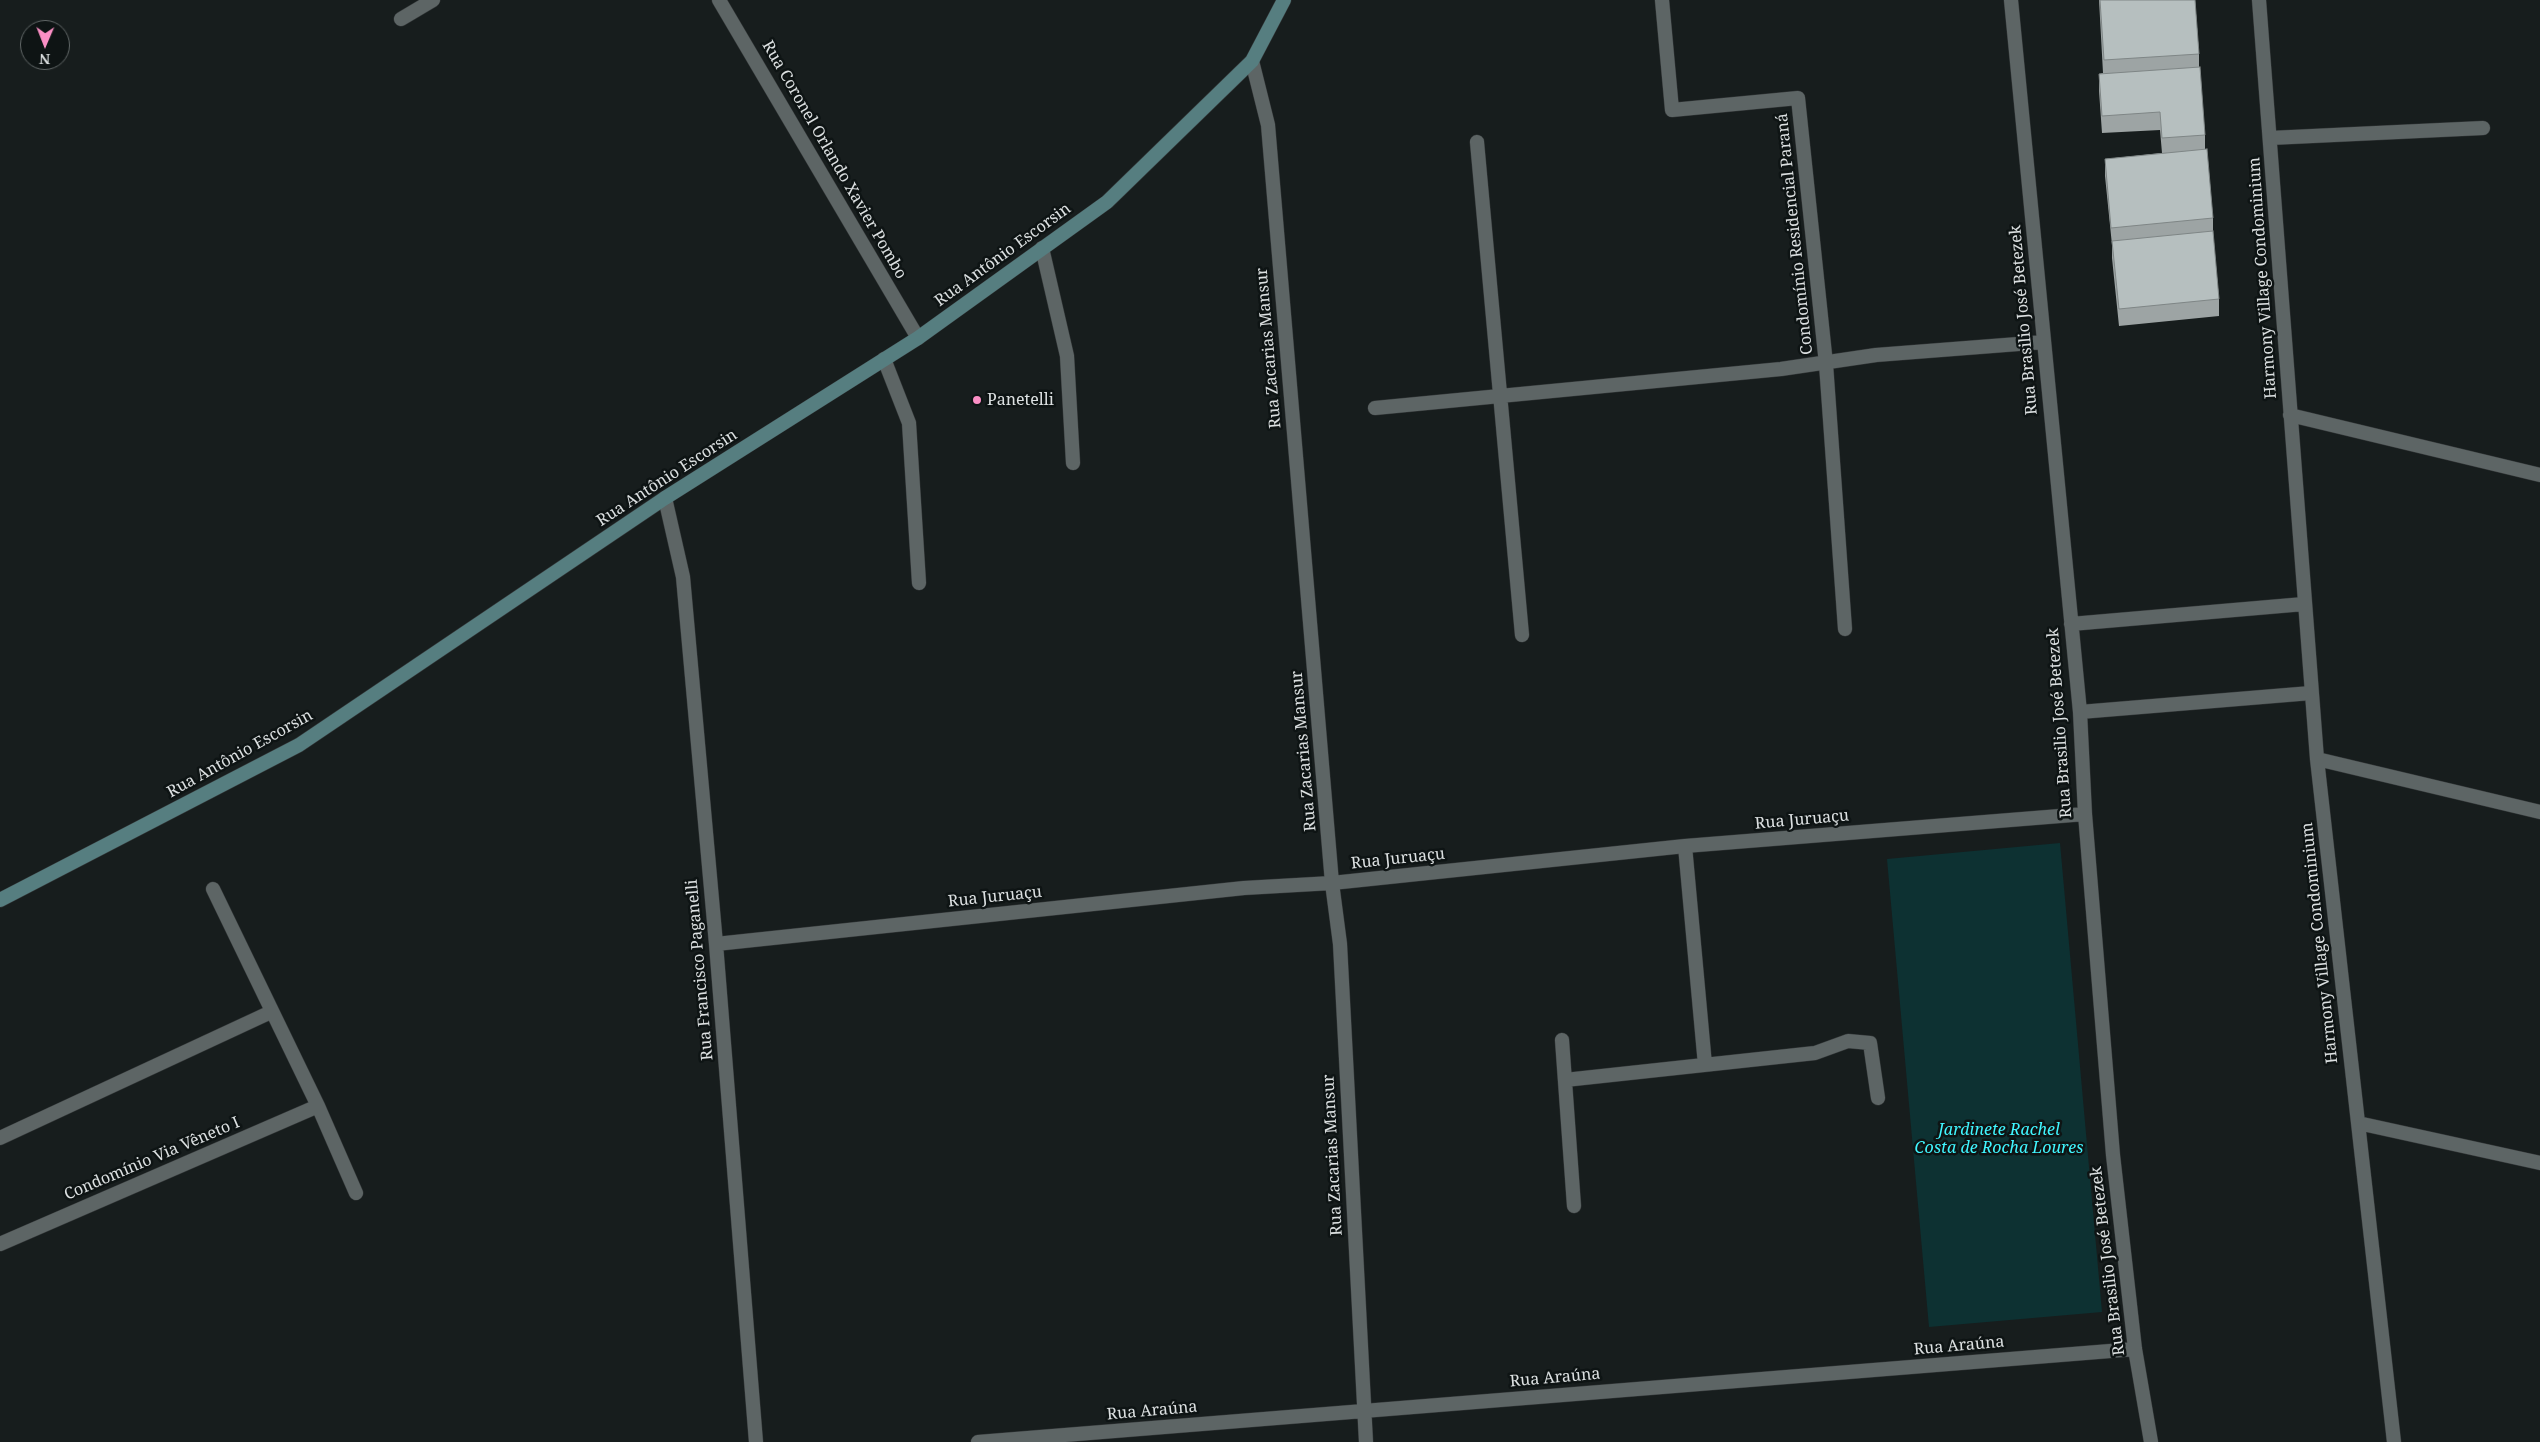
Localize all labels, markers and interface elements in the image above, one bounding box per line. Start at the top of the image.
north arrow [20,20,70,70]
street label: Rua Coronel Orlando Xavier Pombo [758,37,910,283]
text: N [39,50,50,69]
street label: Condomínio Residencial Paraná [1773,112,1817,356]
street label: Harmony Village Condominium [2245,156,2281,400]
street label: Rua Antônio Escorsin [931,199,1075,311]
street label: Rua Brasilio José Betezek [2006,224,2042,416]
street label: Rua Zacarias Mansur [1252,267,1286,429]
place label: Panetelli [987,390,1054,410]
marker: Panetelli [971,394,983,406]
street label: Rua Antônio Escorsin [593,425,741,531]
street label: Rua Brasilio José Betezek [2044,627,2076,819]
street label: Rua Zacarias Mansur [1287,670,1321,832]
street label: Rua Antônio Escorsin [164,706,316,802]
street label: Rua Juruaçu [1754,806,1850,834]
street label: Harmony Village Condominium [2298,821,2342,1065]
street label: Rua Juruaçu [1350,845,1446,873]
street label: Rua Francisco Paganelli [683,879,717,1061]
street label: Rua Juruaçu [947,883,1043,911]
street label: Rua Zacarias Mansur [1319,1074,1347,1236]
street label: Condomínio Via Vêneto I [61,1113,243,1205]
park label: Jardinete Rachel Costa de Rocha Loures [1914,1120,2084,1158]
street label: Rua Brasilio José Betezek [2087,1165,2129,1357]
street label: Rua Araúna [1913,1332,2005,1360]
street label: Rua Araúna [1509,1364,1601,1392]
street label: Rua Araúna [1106,1397,1198,1425]

